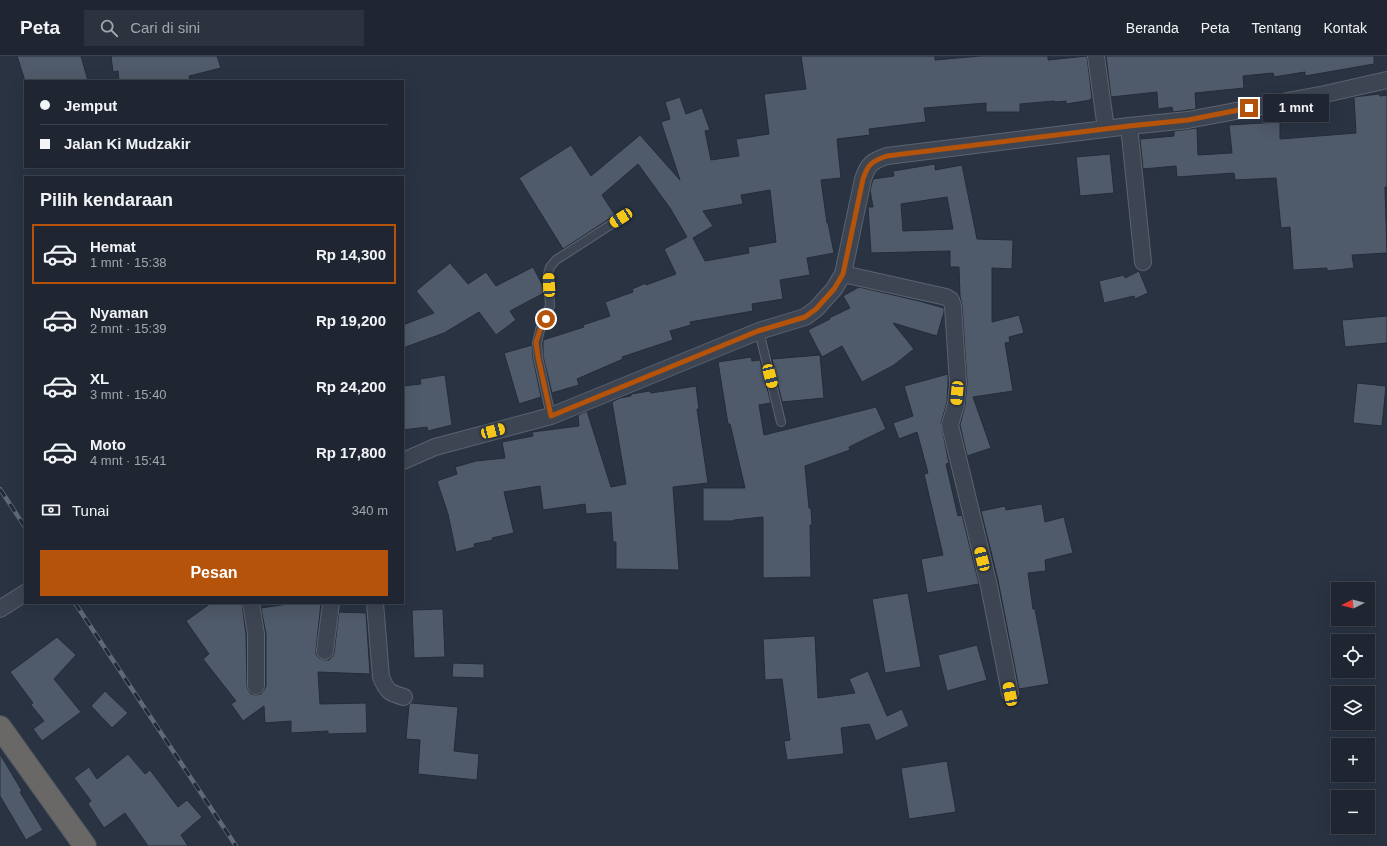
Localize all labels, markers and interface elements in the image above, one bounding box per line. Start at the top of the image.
search box [84,10,364,46]
text: Peta [20,17,60,38]
icon: search [98,17,120,39]
text: Cari di sini [130,19,200,36]
text: Beranda [1126,20,1179,36]
text: Peta [1201,20,1230,36]
text: Tentang [1252,20,1301,36]
text: Kontak [1323,20,1367,36]
callout: 1 mnt [1263,94,1329,122]
text: Jemput [64,97,117,114]
route end [1240,99,1258,117]
text: 1 mnt [1279,100,1313,115]
text: Jalan Ki Mudzakir [64,135,191,152]
text: Pilih kendaraan [40,190,173,210]
car [608,206,634,230]
icon: car [42,236,78,272]
text: Hemat [90,238,136,255]
text: Rp 14,300 [316,246,386,263]
text: 1 mnt · 15:38 [90,255,167,270]
car [542,273,556,297]
icon: car [42,302,78,338]
text: Nyaman [90,304,148,321]
route start [537,310,555,328]
text: Rp 19,200 [316,312,386,329]
text: 2 mnt · 15:39 [90,321,167,336]
car [761,363,779,389]
icon: car [42,368,78,404]
text: XL [90,370,109,387]
text: Rp 24,200 [316,378,386,395]
car [950,381,964,405]
text: 3 mnt · 15:40 [90,387,167,402]
car [480,422,506,440]
icon: car [42,434,78,470]
text: Moto [90,436,126,453]
text: Rp 17,800 [316,444,386,461]
text: 4 mnt · 15:41 [90,453,167,468]
icon: cash [40,499,62,521]
text: Tunai [72,502,109,519]
text: 340 m [352,503,388,518]
car [973,546,991,572]
button: Pesan [40,550,388,596]
north arrow [1331,582,1375,626]
map controls [1331,582,1375,834]
button: locate [1331,634,1375,678]
car [1002,681,1018,707]
button: layers [1331,686,1375,730]
button: + [1331,738,1375,782]
button: − [1331,790,1375,834]

